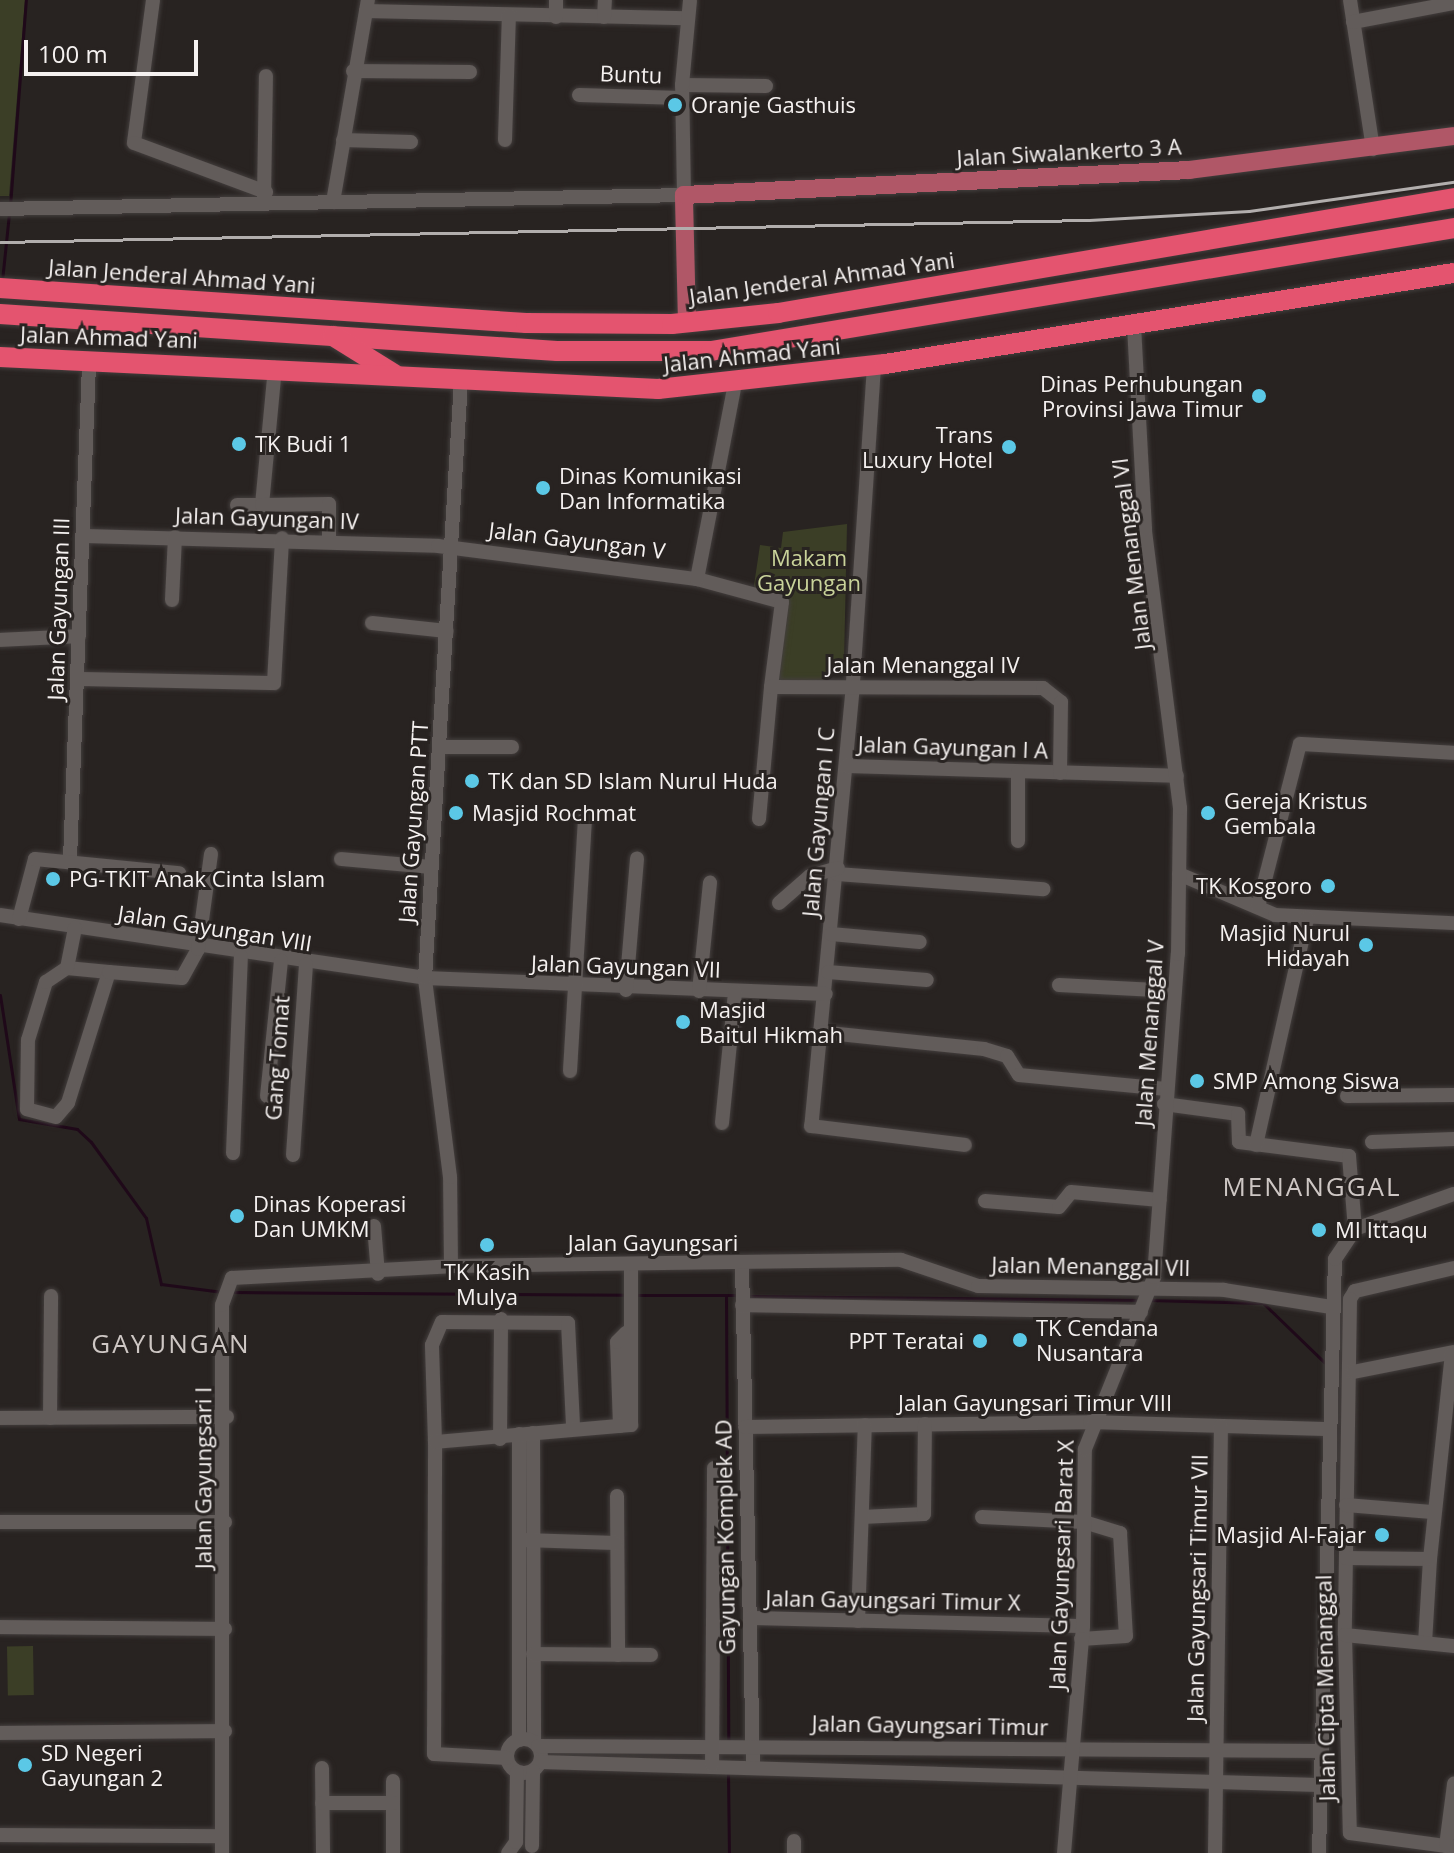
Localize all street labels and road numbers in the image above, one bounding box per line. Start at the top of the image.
street label: Buntu [599,60,663,88]
street label: Jalan Siwalankerto 3 A [956,133,1182,171]
street label: Jalan Jenderal Ahmad Yani [688,246,956,310]
street label: Jalan Jenderal Ahmad Yani [47,253,317,299]
street label: Jalan Ahmad Yani [20,321,198,353]
street label: Jalan Ahmad Yani [662,333,842,377]
street label: Jalan Menanggal VI [1106,457,1156,651]
street label: Jalan Gayungan IV [175,502,359,534]
street label: Jalan Gayungan V [487,516,667,564]
street label: Jalan Gayungan III [42,517,74,701]
street label: Jalan Menanggal IV [826,652,1020,678]
street label: Jalan Gayungan PTT [393,720,433,924]
street label: Jalan Gayungan I C [797,726,839,918]
street label: Jalan Gayungan I A [857,730,1049,764]
street label: Jalan Gayungan VIII [116,900,314,956]
street label: Jalan Menanggal V [1129,939,1169,1127]
street label: Jalan Gayungan VII [531,949,721,983]
street label: Gang Tomat [259,995,295,1121]
street label: Jalan Gayungsari [568,1230,738,1256]
street label: Jalan Menanggal VII [991,1251,1191,1281]
street label: Jalan Gayungsari I [190,1387,216,1569]
street label: Jalan Gayungsari Timur VIII [898,1390,1172,1416]
street label: Gayungan Komplek AD [710,1419,740,1655]
street label: Jalan Gayungsari Barat X [1043,1440,1079,1690]
street label: Jalan Gayungsari Timur VII [1181,1454,1213,1722]
street label: Jalan Cipta Menanggal [1310,1574,1340,1802]
street label: Jalan Gayungsari Timur X [765,1585,1021,1615]
street label: Jalan Gayungsari Timur [811,1710,1049,1740]

